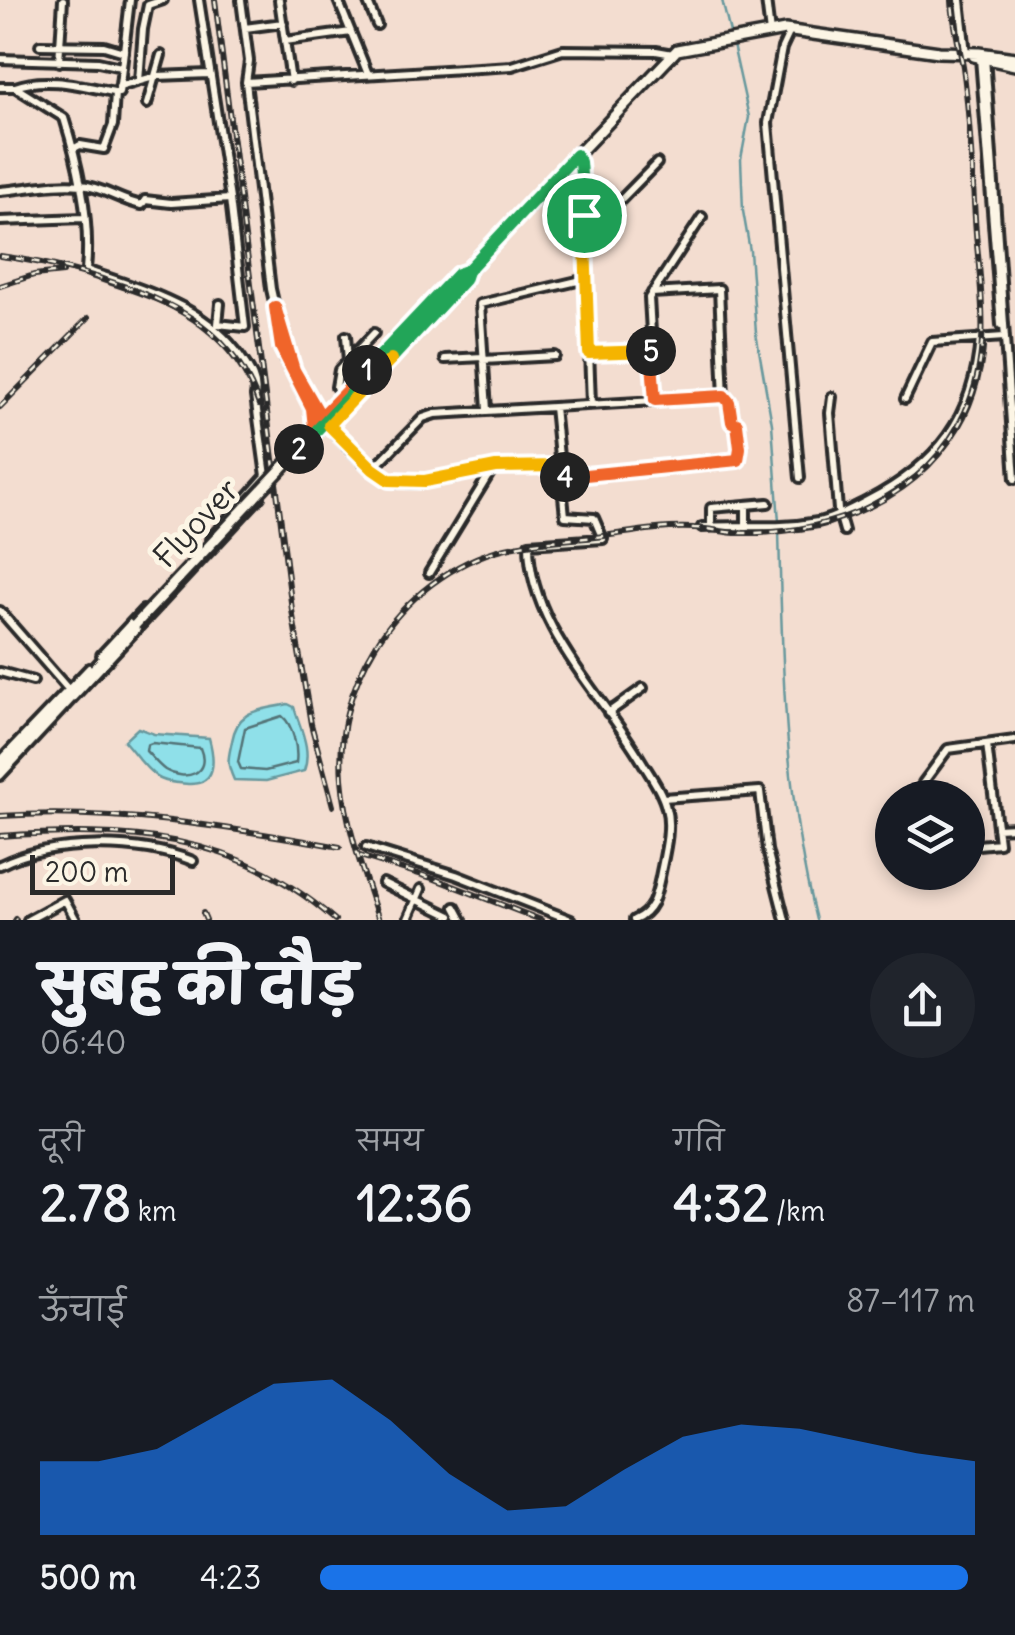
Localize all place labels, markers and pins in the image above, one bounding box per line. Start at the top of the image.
pin [542,173,627,258]
pin: 5 [626,326,676,376]
pin: 1 [342,345,392,395]
pin: 2 [274,424,324,474]
pin: 4 [540,452,590,502]

